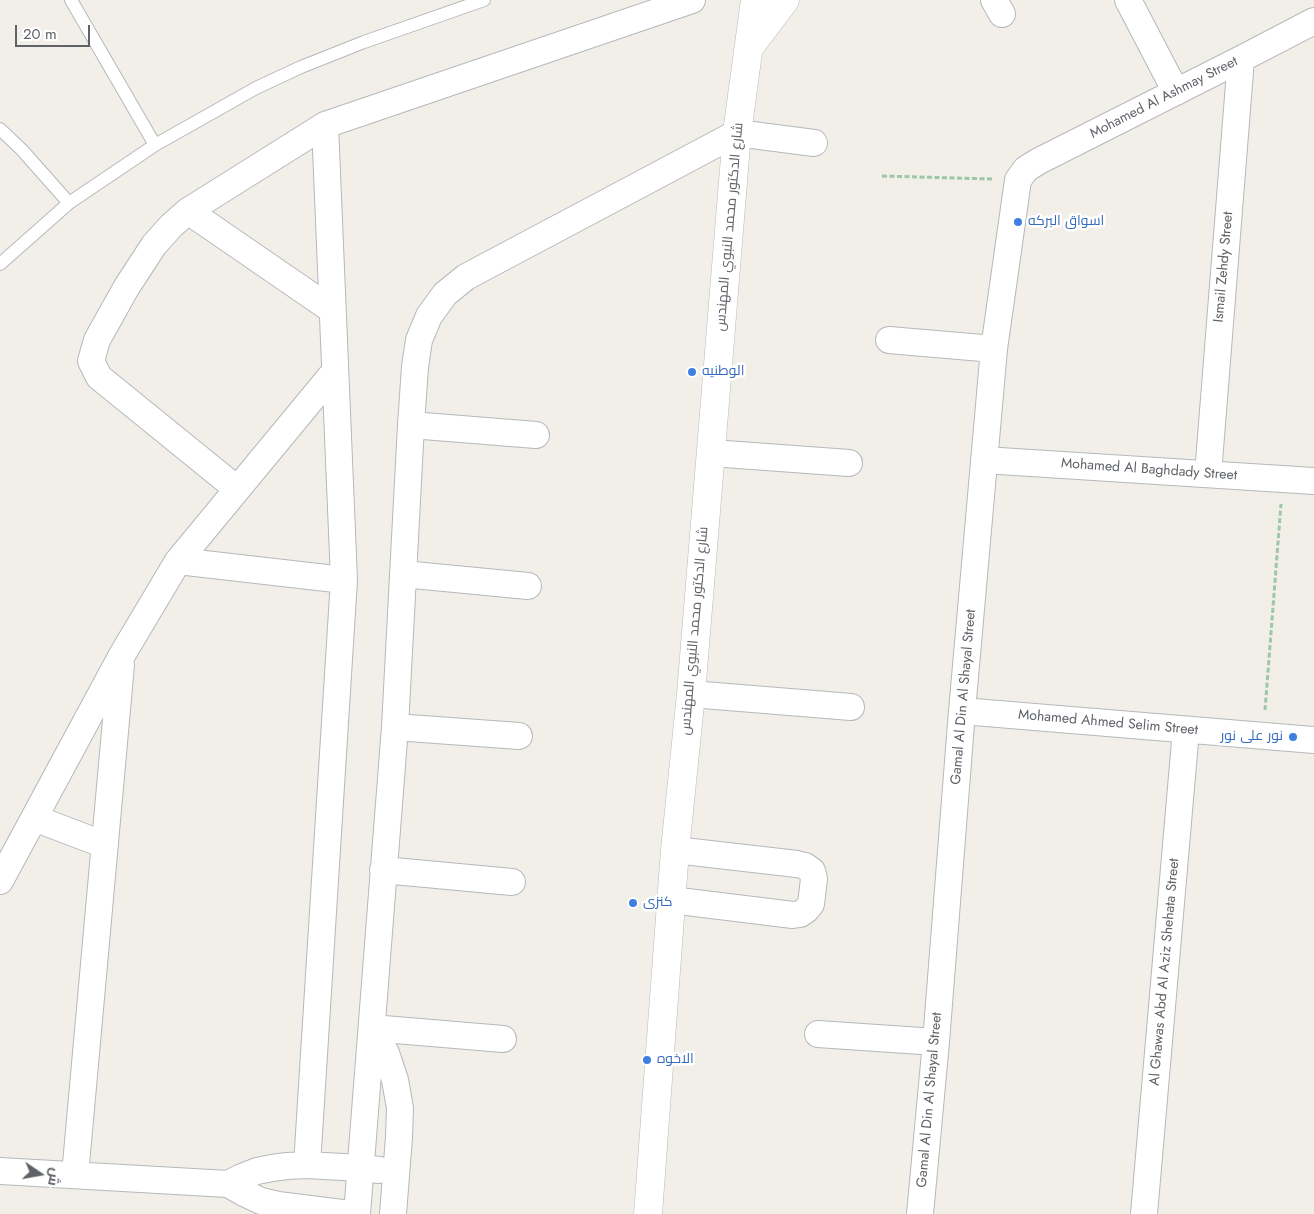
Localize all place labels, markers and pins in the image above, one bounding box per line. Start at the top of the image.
place label: اسواق البركه [1028,214,1104,230]
marker: اسواق البركه [1012,216,1024,228]
place label: الوطنيه [702,364,744,380]
marker: الوطنيه [686,366,698,378]
place label: نور على نور [1221,729,1283,745]
marker: نور على نور [1287,731,1299,743]
place label: كنزى [643,895,673,911]
marker: كنزى [627,897,639,909]
place label: الاخوه [657,1052,694,1068]
marker: الاخوه [641,1054,653,1066]

